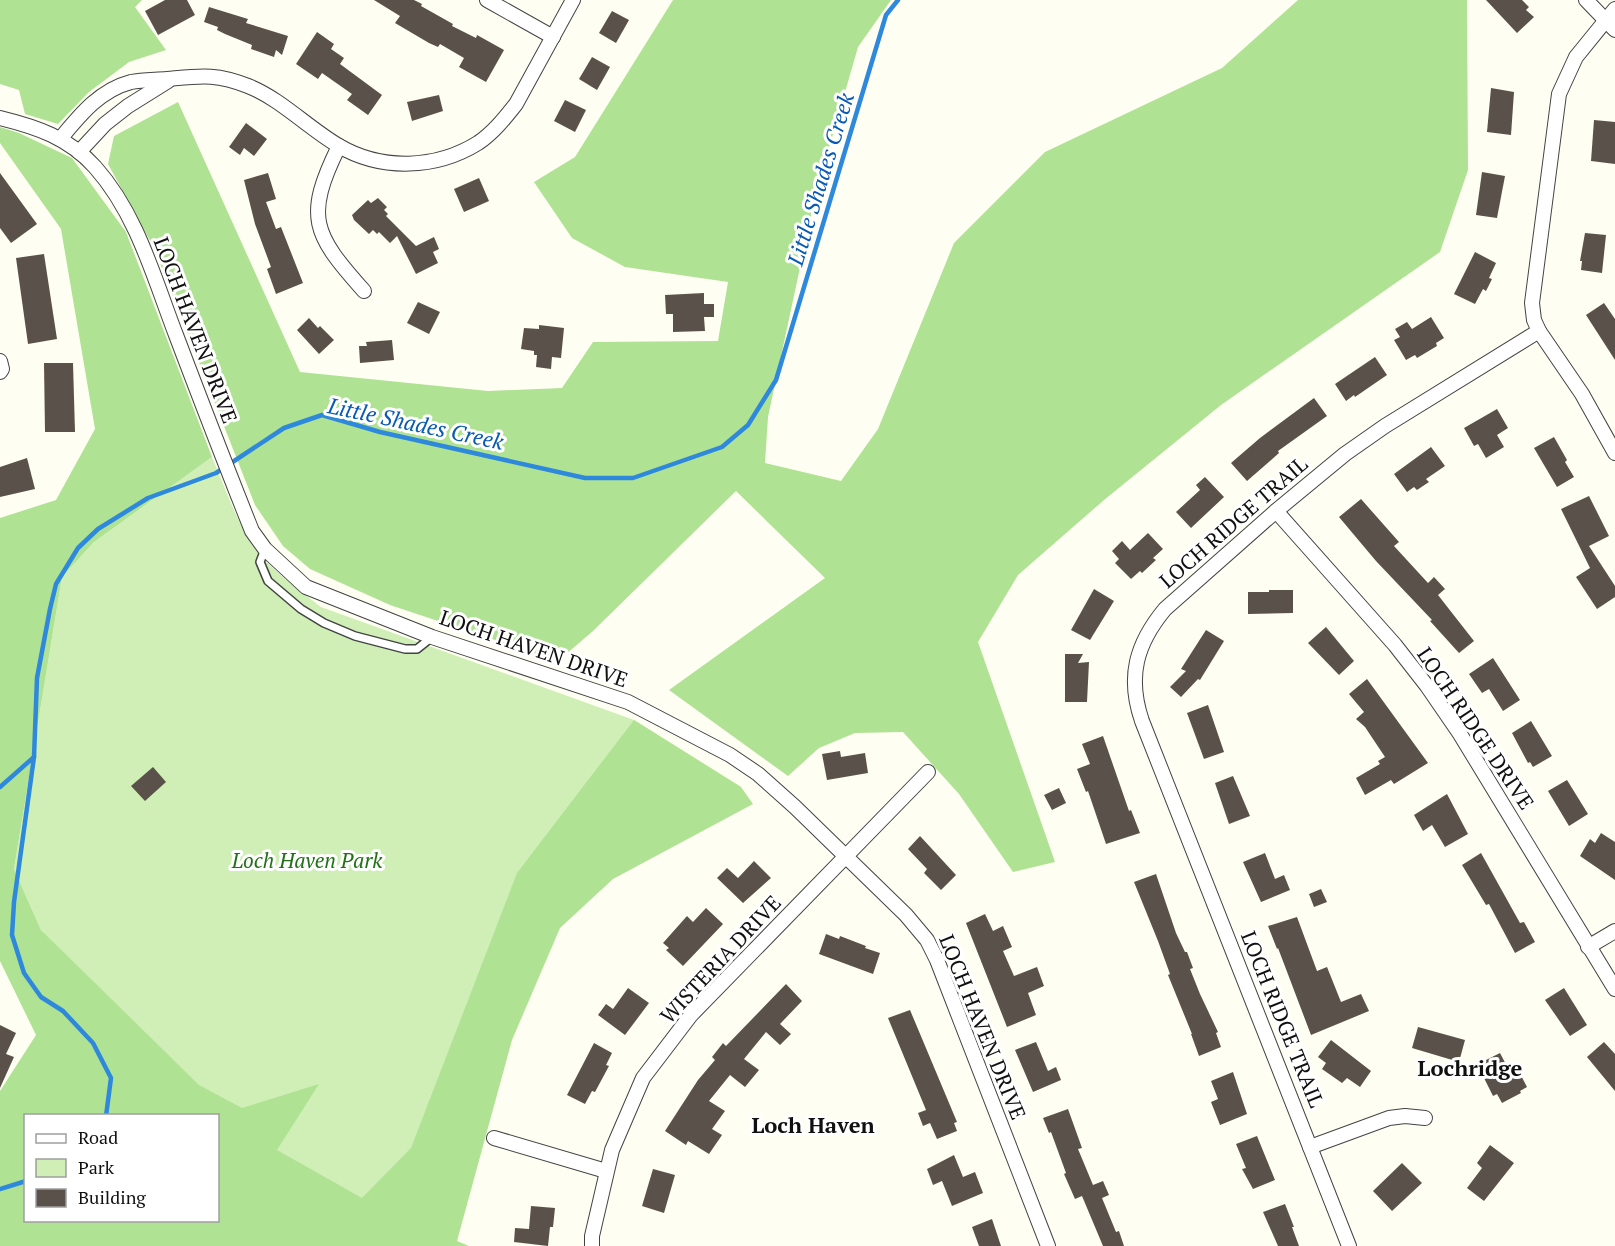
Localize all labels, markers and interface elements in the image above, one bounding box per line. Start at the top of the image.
water label: Little Shades Creek [780,89,860,270]
street label: LOCH HAVEN DRIVE [148,233,244,427]
water label: Little Shades Creek [325,390,507,456]
street label: LOCH RIDGE TRAIL [1153,450,1313,594]
street label: LOCH HAVEN DRIVE [436,603,632,693]
street label: LOCH RIDGE DRIVE [1411,641,1541,815]
park label: Loch Haven Park [231,846,383,874]
street label: WISTERIA DRIVE [653,889,787,1029]
street label: LOCH RIDGE TRAIL [1235,927,1331,1112]
street label: LOCH HAVEN DRIVE [933,930,1033,1124]
district label: Lochridge [1418,1053,1523,1082]
district label: Loch Haven [751,1110,875,1139]
legend [24,1114,219,1222]
text: Road [78,1125,118,1149]
text: Park [78,1155,115,1179]
text: Building [78,1185,146,1209]

